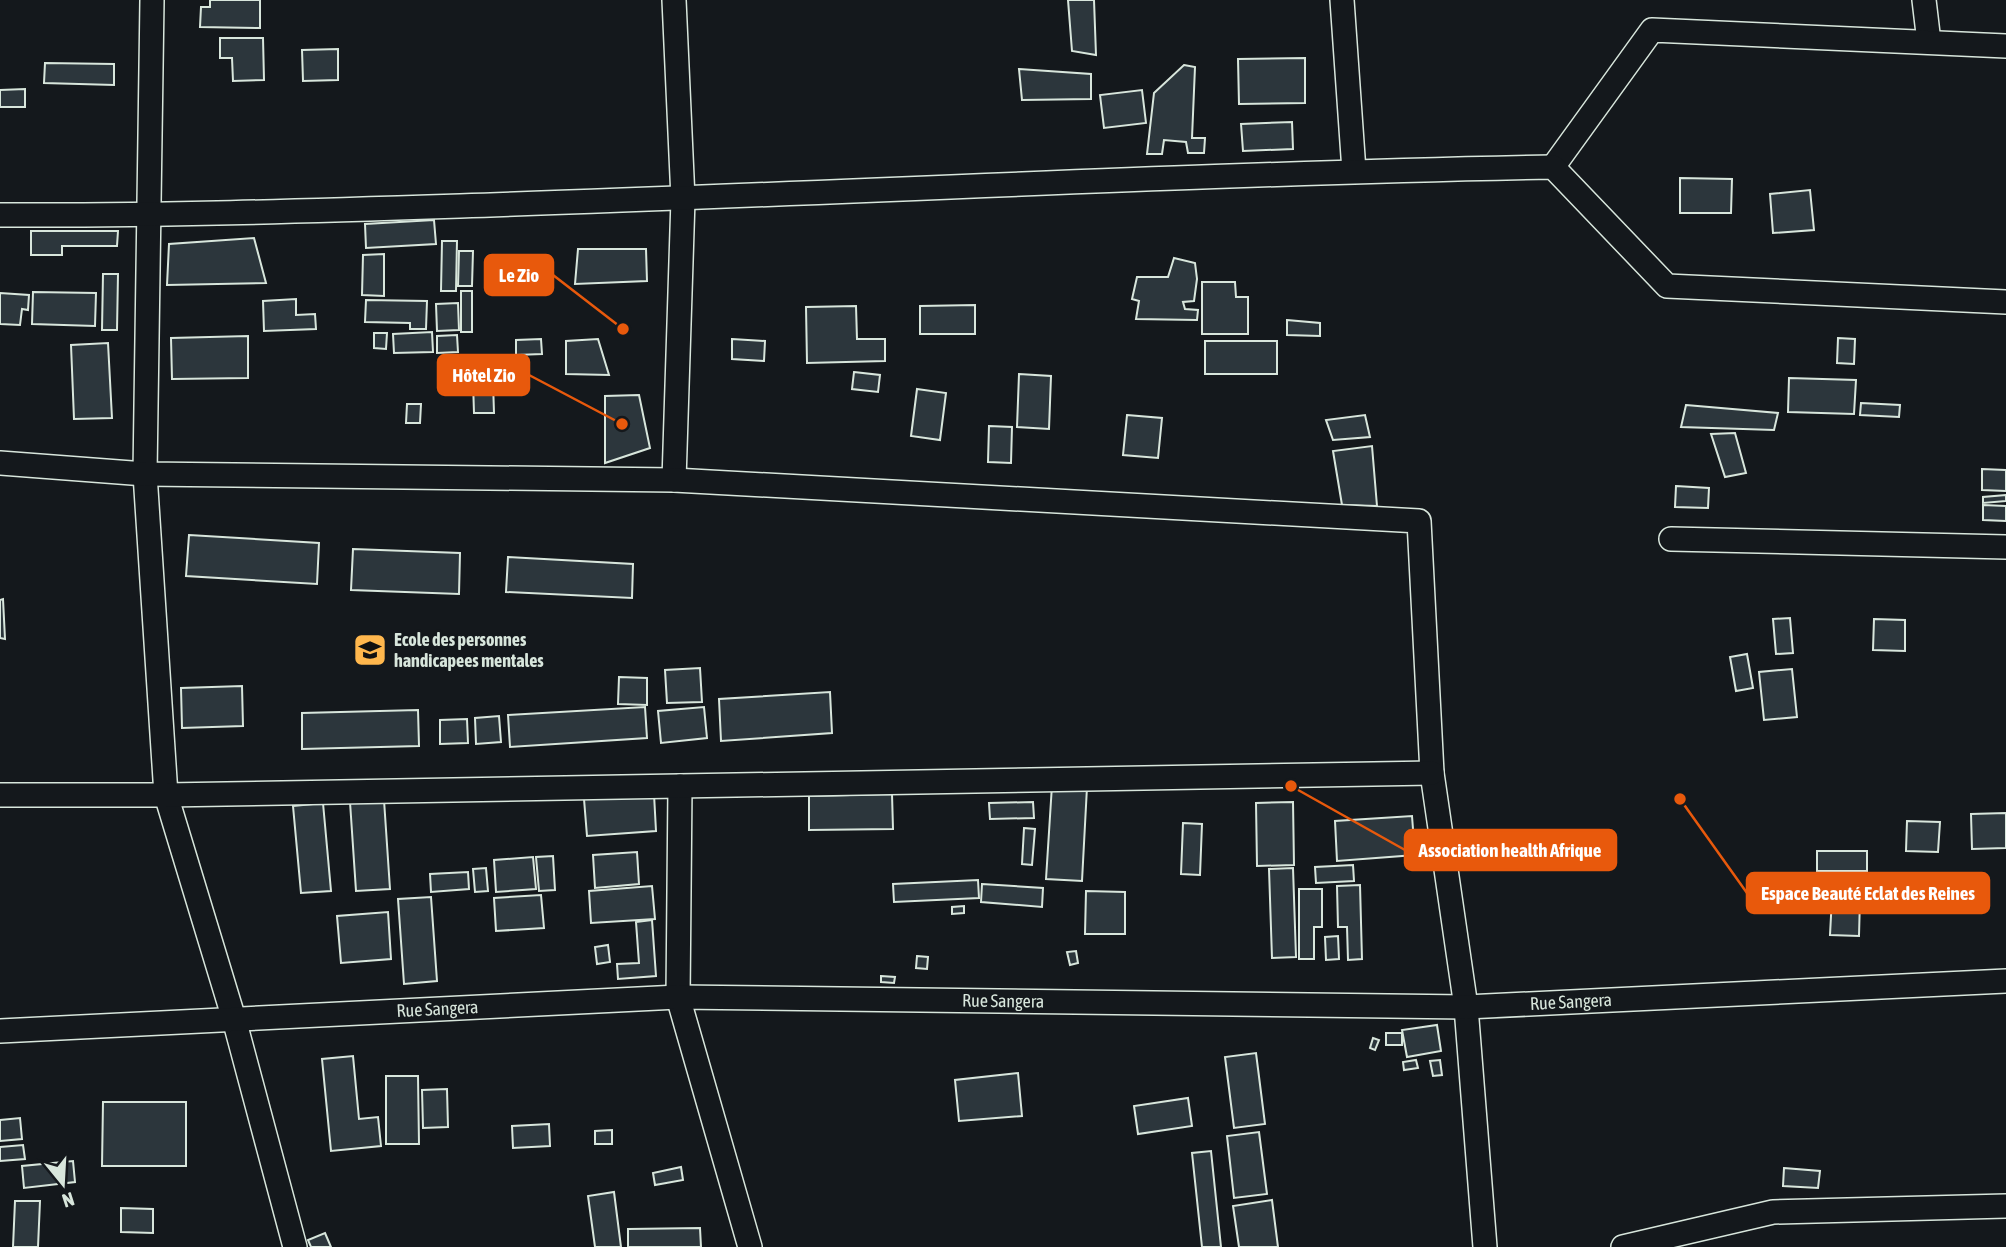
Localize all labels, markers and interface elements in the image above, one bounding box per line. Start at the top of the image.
callout: Le Zio [485,255,553,295]
text: Le Zio [499,264,539,286]
callout: Hôtel Zio [438,355,529,395]
text: Hôtel Zio [452,364,516,386]
place label: Ecole des personnes handicapees mentales [394,629,544,671]
school or university icon: Ecole des personnes handicapees mentales [351,631,389,669]
callout: Association health Afrique [1405,830,1616,870]
text: Association health Afrique [1418,839,1602,861]
callout: Espace Beauté Eclat des Reines [1747,873,1989,913]
text: Espace Beauté Eclat des Reines [1761,882,1975,904]
street label: Rue Sangera [1530,989,1612,1014]
street label: Rue Sangera [962,990,1044,1012]
street label: Rue Sangera [396,996,479,1021]
north arrow [28,1149,98,1219]
text: N [60,1188,77,1212]

